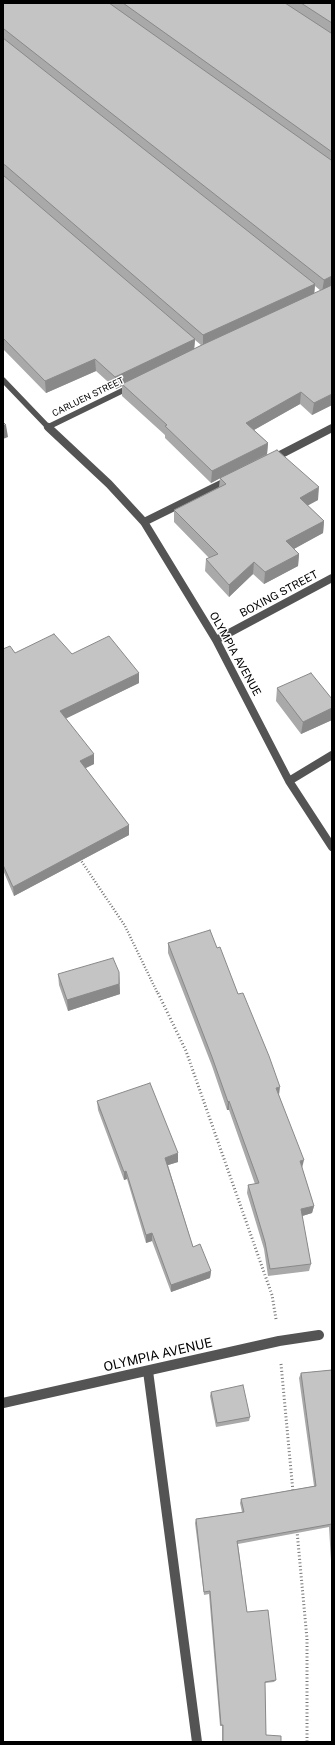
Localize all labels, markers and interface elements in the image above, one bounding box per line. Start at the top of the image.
street label: CARLUEN STREET [50,375,126,419]
street label: BOXING STREET [238,568,320,620]
street label: OLYMPIA AVENUE [206,610,264,698]
street label: OLYMPIA AVENUE [102,1335,214,1375]

